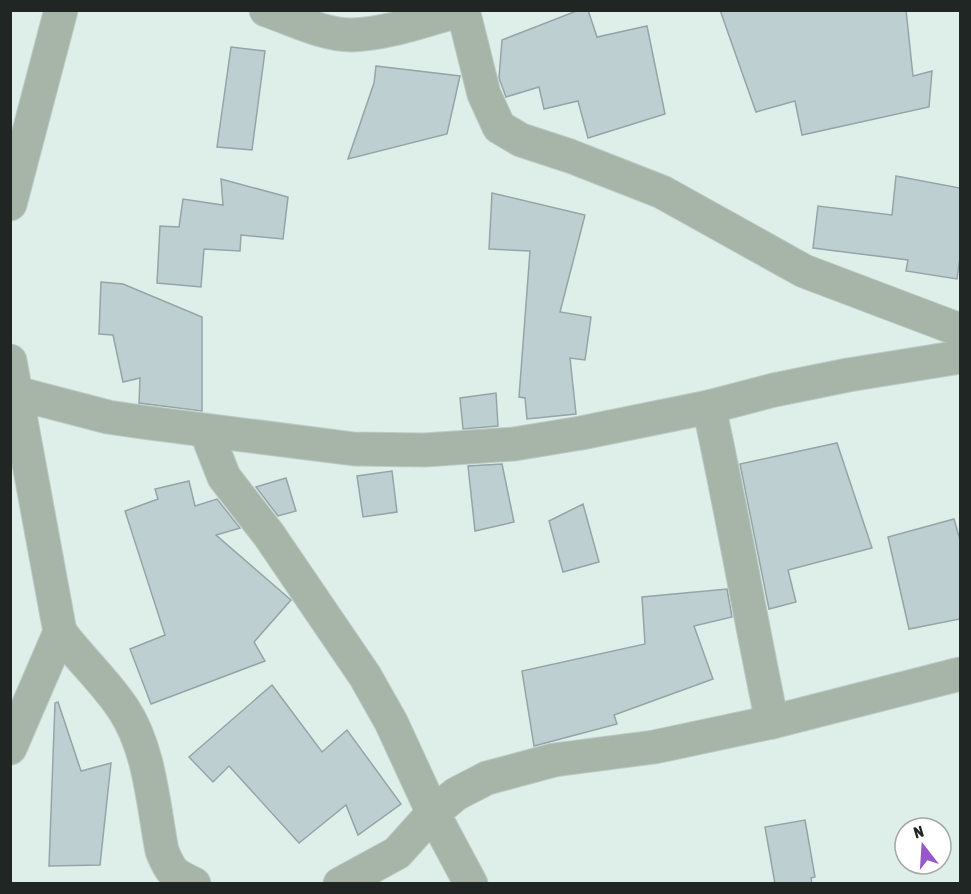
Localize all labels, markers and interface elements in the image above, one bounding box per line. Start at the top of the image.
north arrow [893,816,953,876]
text: N [911,822,926,842]

